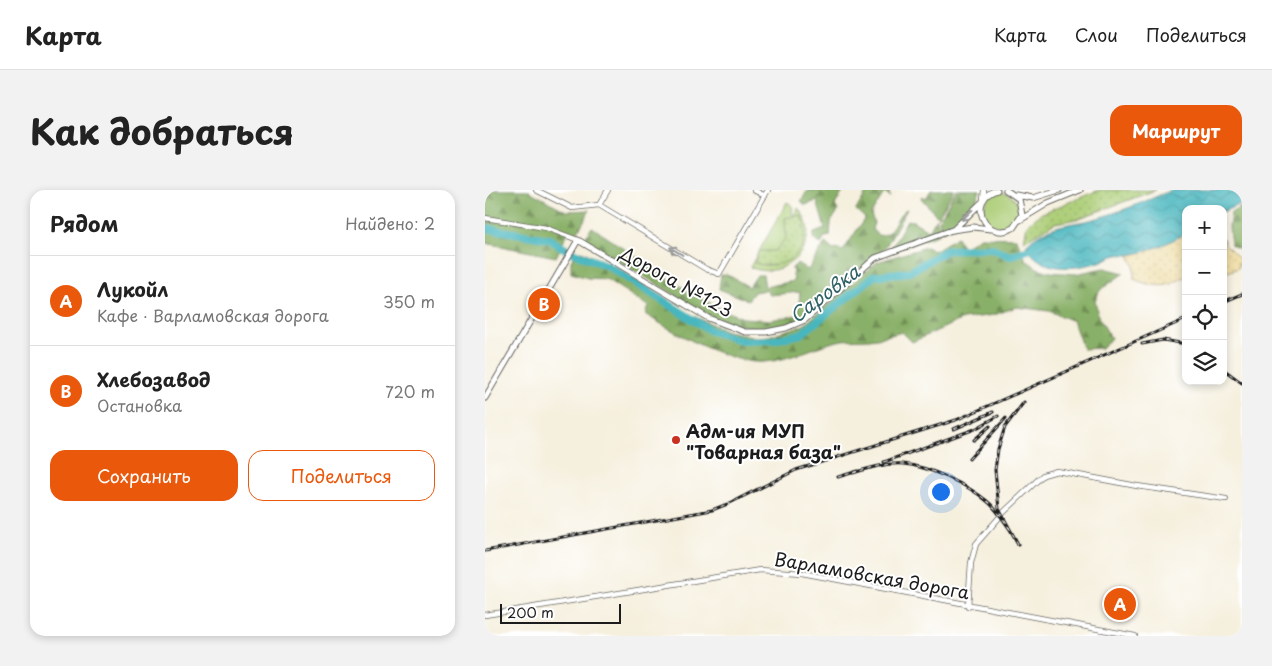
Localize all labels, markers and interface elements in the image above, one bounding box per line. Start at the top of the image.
text: Карта [25,17,102,53]
text: Карта [994,21,1047,48]
text: Слои [1075,21,1118,48]
text: Поделиться [1146,21,1247,48]
text: Как добраться [30,104,294,157]
button: Маршрут [1110,105,1242,156]
map controls [1182,205,1227,385]
button: + [1182,205,1227,250]
text: Рядом [50,207,118,239]
one-way arrow [960,209,973,221]
text: Найдено: 2 [345,211,435,235]
street label: Дорога №123 [615,238,738,323]
one-way arrow [669,246,683,256]
button: − [1182,250,1227,295]
water label: Саровка [783,257,866,329]
text: Лукойл [97,275,168,303]
pin: B [528,285,560,323]
text: A [60,289,72,313]
text: 350 m [383,289,435,313]
button: locate [1182,295,1227,340]
text: Кафе · Варламовская дорога [97,303,329,327]
button: layers [1182,340,1227,385]
text: Хлебозавод [97,365,210,393]
text: B [61,379,71,403]
text: 720 m [385,379,435,403]
text: Остановка [97,393,182,417]
place label: Адм-ия МУП "Товарная база" [686,417,841,465]
marker: Адм-ия МУП "Товарная база" [670,434,682,446]
button: Сохранить [50,450,238,501]
button: Поделиться [248,450,435,501]
your location [928,479,954,505]
street label: Варламовская дорога [772,545,973,606]
pin: A [1104,585,1136,623]
scale bar [500,601,621,624]
text: 200 m [507,602,554,623]

